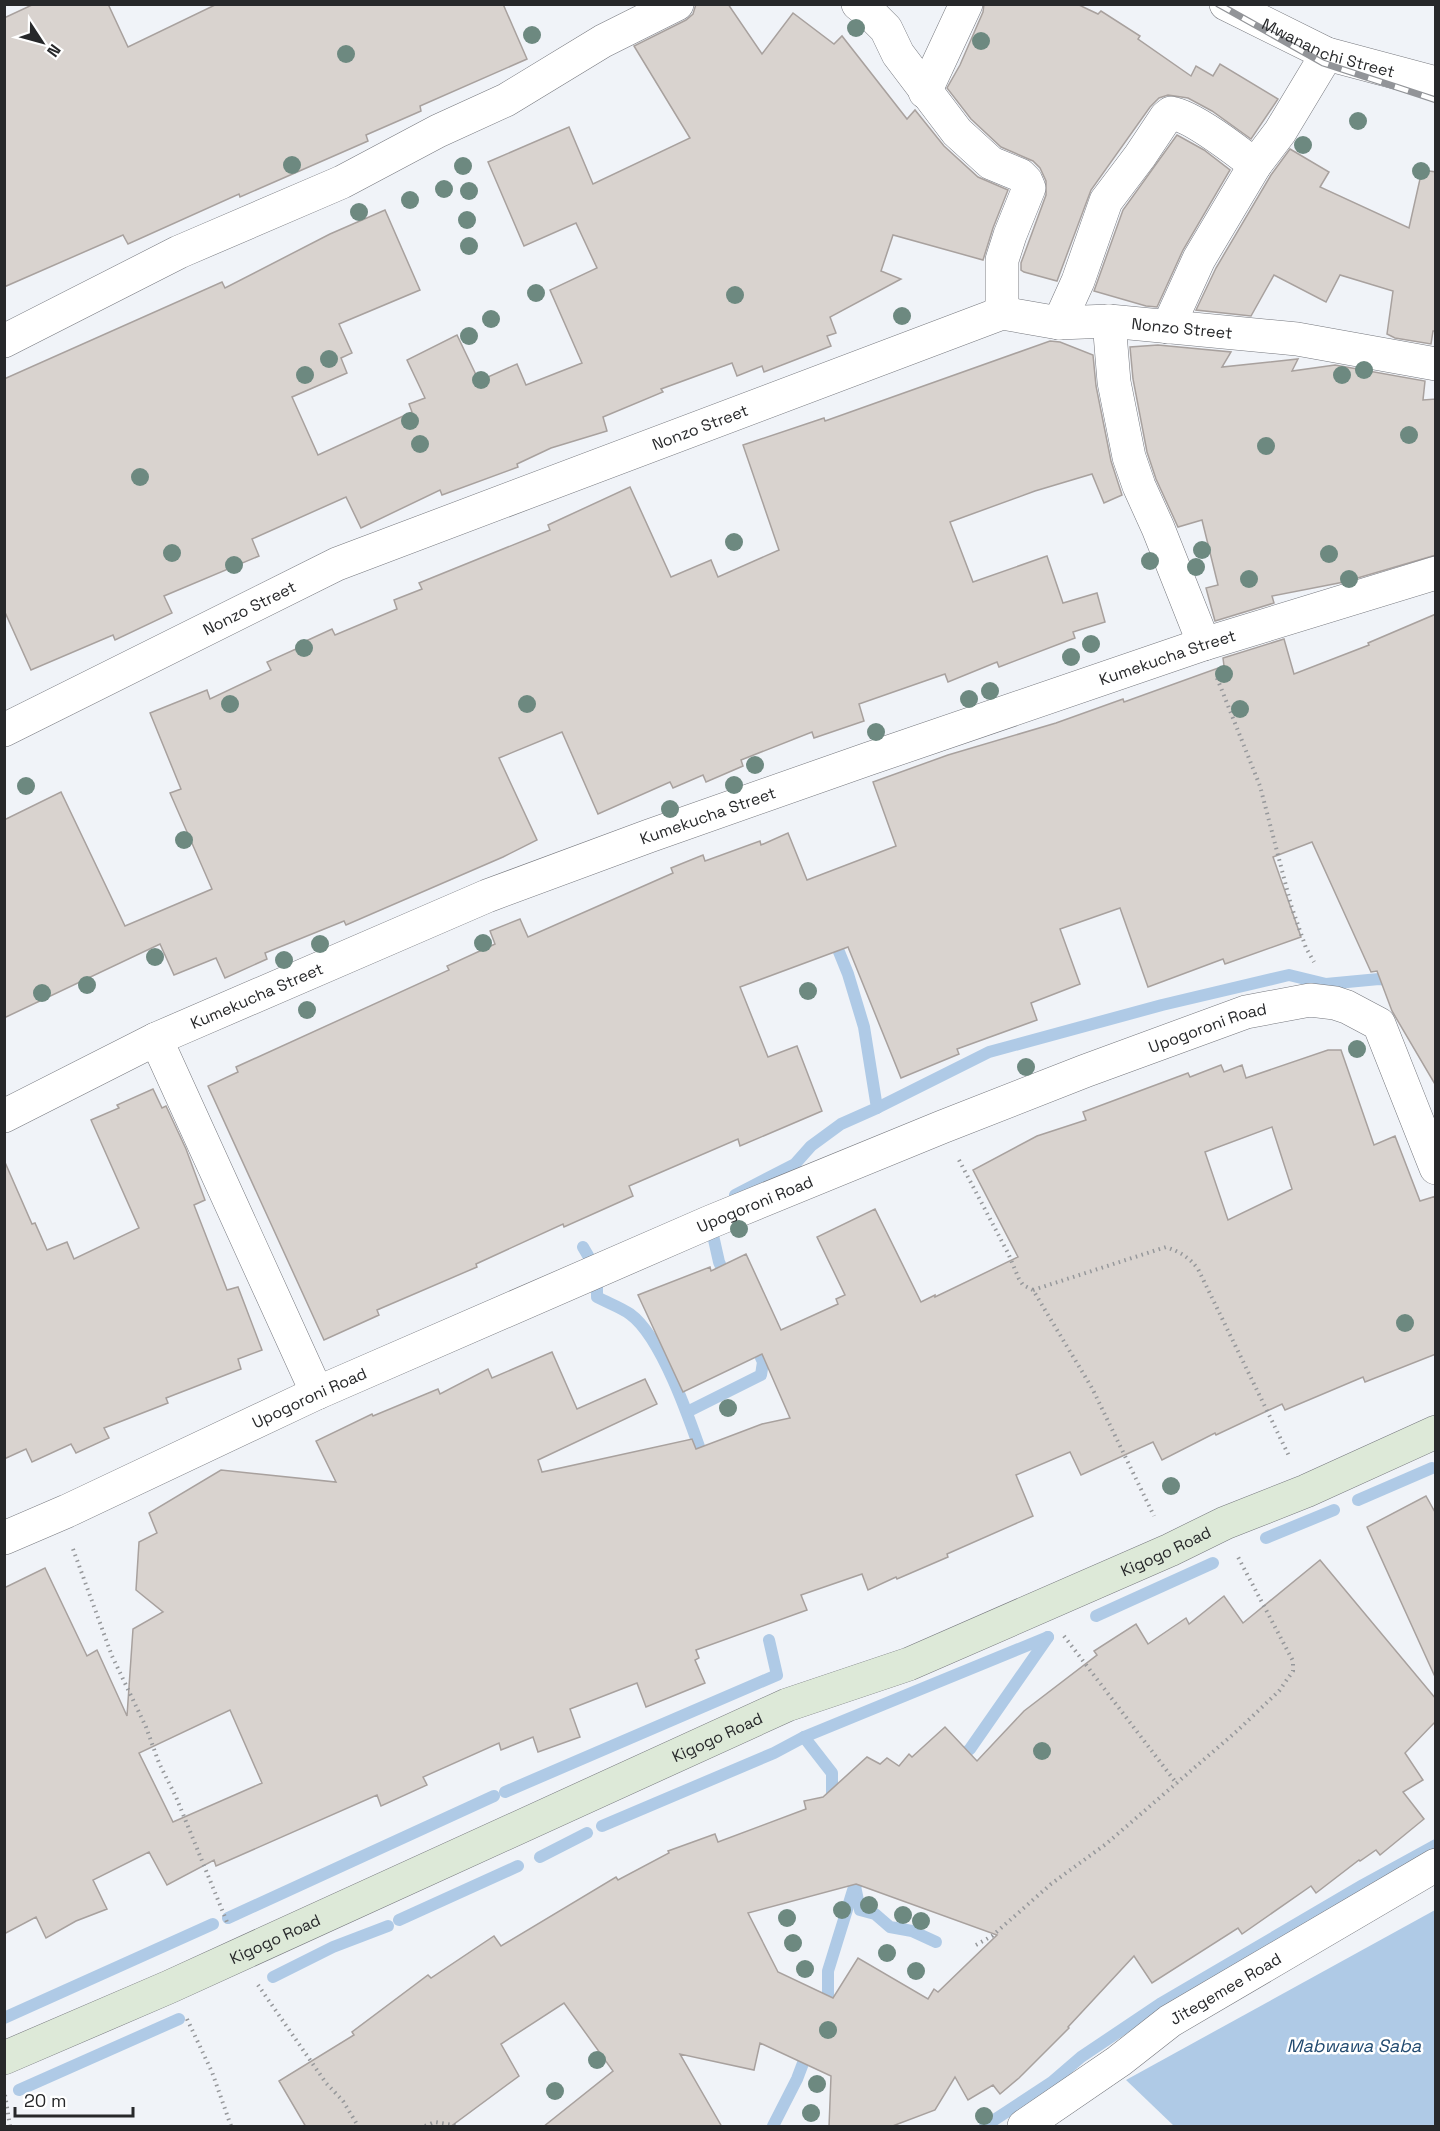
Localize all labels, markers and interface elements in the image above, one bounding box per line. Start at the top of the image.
north arrow [12,12,72,72]
street label: Mwananchi Street [1258,13,1397,83]
text: N [42,40,65,61]
street label: Nonzo Street [1130,313,1233,344]
street label: Nonzo Street [649,400,751,455]
street label: Nonzo Street [199,576,299,640]
street label: Kumekucha Street [1096,625,1238,690]
street label: Kumekucha Street [637,782,779,849]
street label: Kumekucha Street [187,958,326,1034]
street label: Upogoroni Road [1146,998,1268,1058]
street label: Upogoroni Road [694,1171,816,1237]
street label: Upogoroni Road [249,1363,370,1433]
street label: Kigogo Road [1117,1522,1215,1581]
street label: Kigogo Road [669,1708,766,1767]
street label: Kigogo Road [226,1909,324,1969]
street label: Jitegemee Road [1166,1948,1285,2030]
water label: Mabwawa Saba [1287,2034,1422,2057]
scale bar [15,2080,134,2118]
text: 20 m [24,2089,67,2112]

